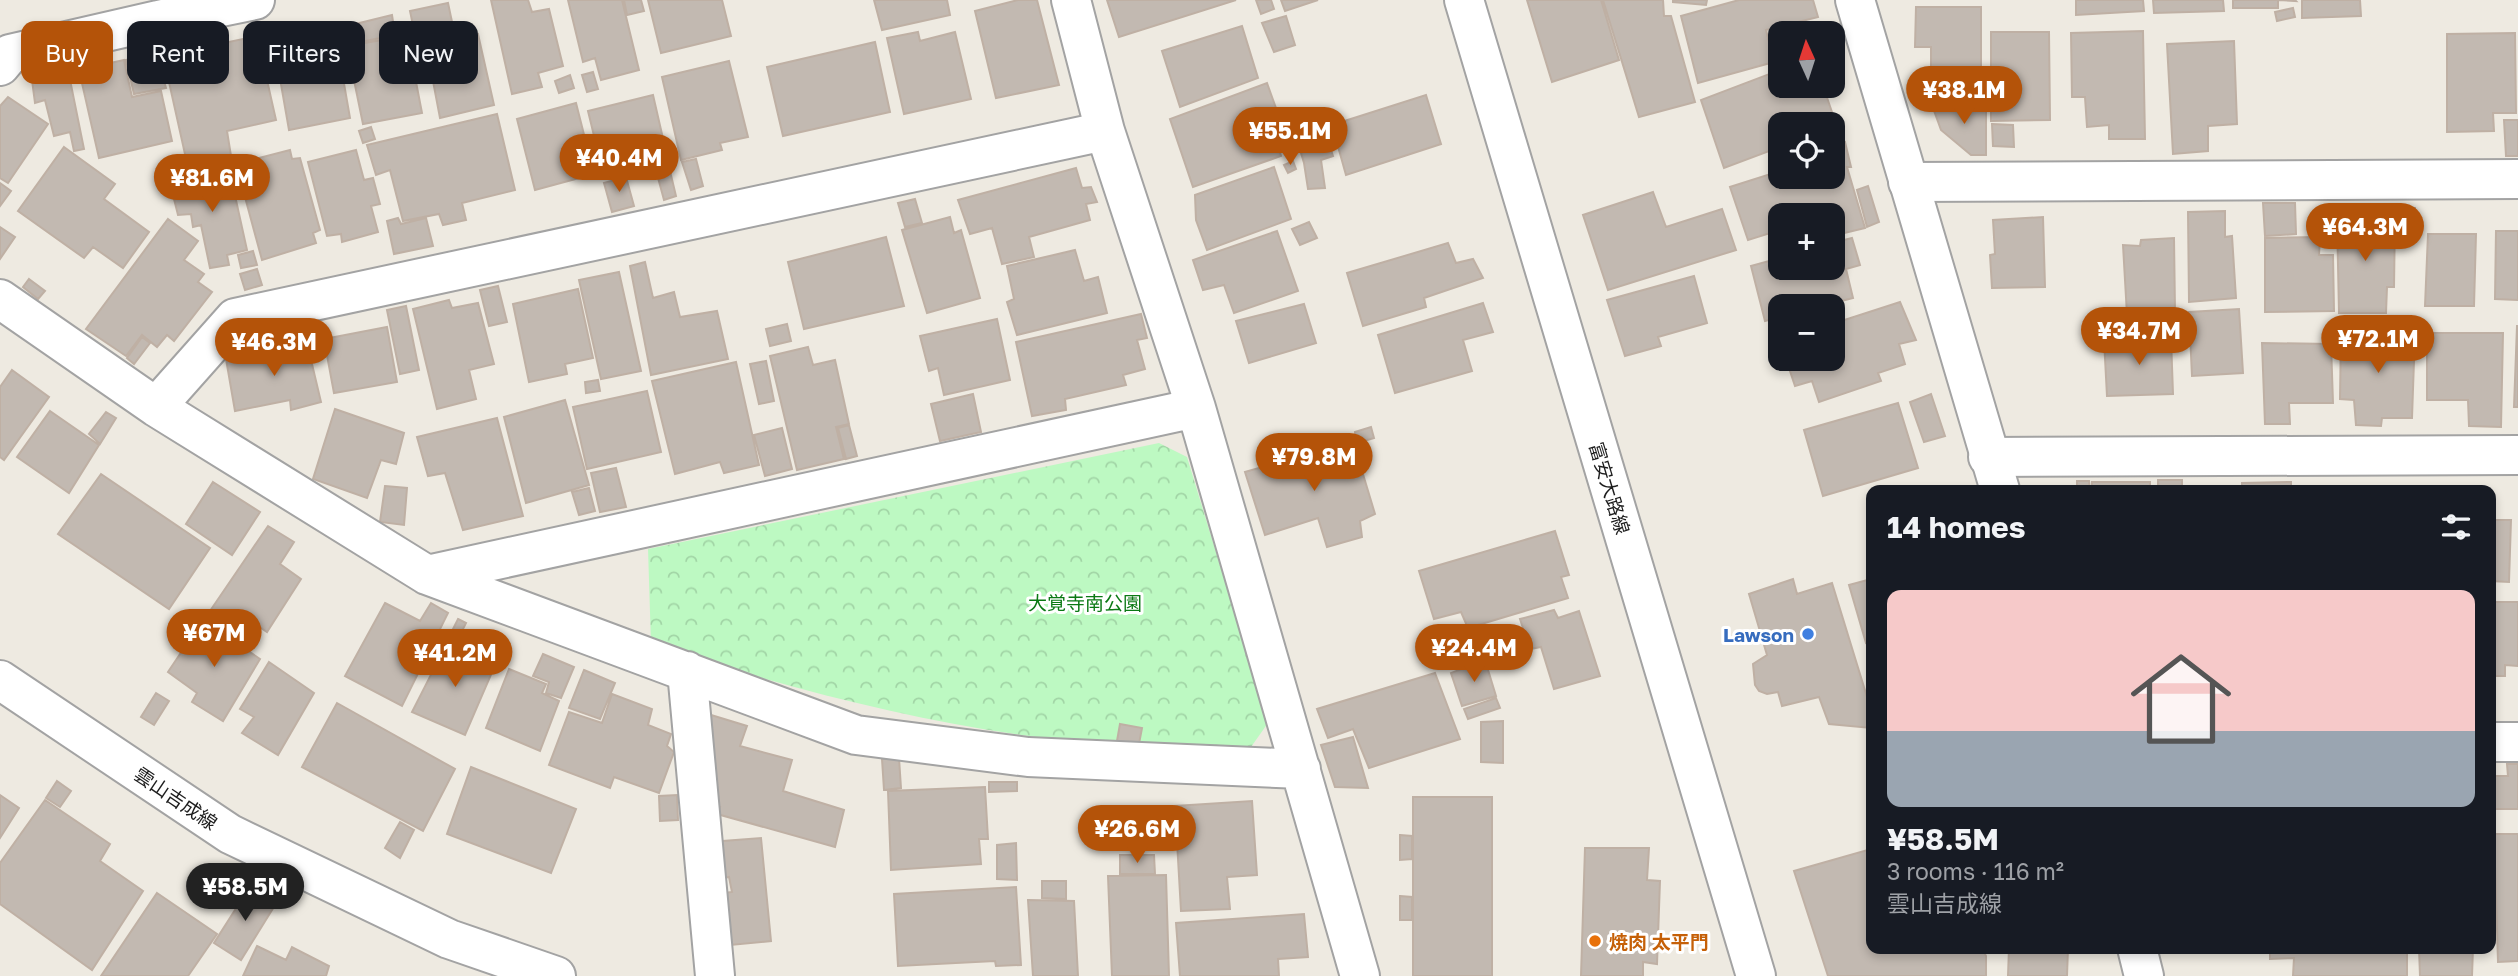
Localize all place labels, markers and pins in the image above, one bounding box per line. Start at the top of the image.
pin: ¥38.1M [1907,66,2021,126]
pin: ¥55.1M [1233,108,1347,167]
pin: ¥40.4M [562,134,676,194]
pin: ¥81.6M [155,154,269,214]
pin: ¥64.3M [2308,204,2422,263]
pin: ¥34.7M [2082,308,2196,367]
pin: ¥72.1M [2321,316,2435,375]
pin: ¥46.3M [217,318,331,378]
pin: ¥79.8M [1257,434,1371,493]
pin: ¥67M [173,610,255,669]
place label: Lawson [1723,623,1794,646]
pin: ¥24.4M [1417,624,1531,684]
marker: Lawson [1800,626,1816,642]
pin: ¥41.2M [398,630,512,689]
pin: ¥26.6M [1080,806,1194,865]
pin: ¥58.5M [188,864,302,923]
place label: 焼肉 太平門 [1609,930,1709,953]
marker: 焼肉 太平門 [1587,933,1603,949]

